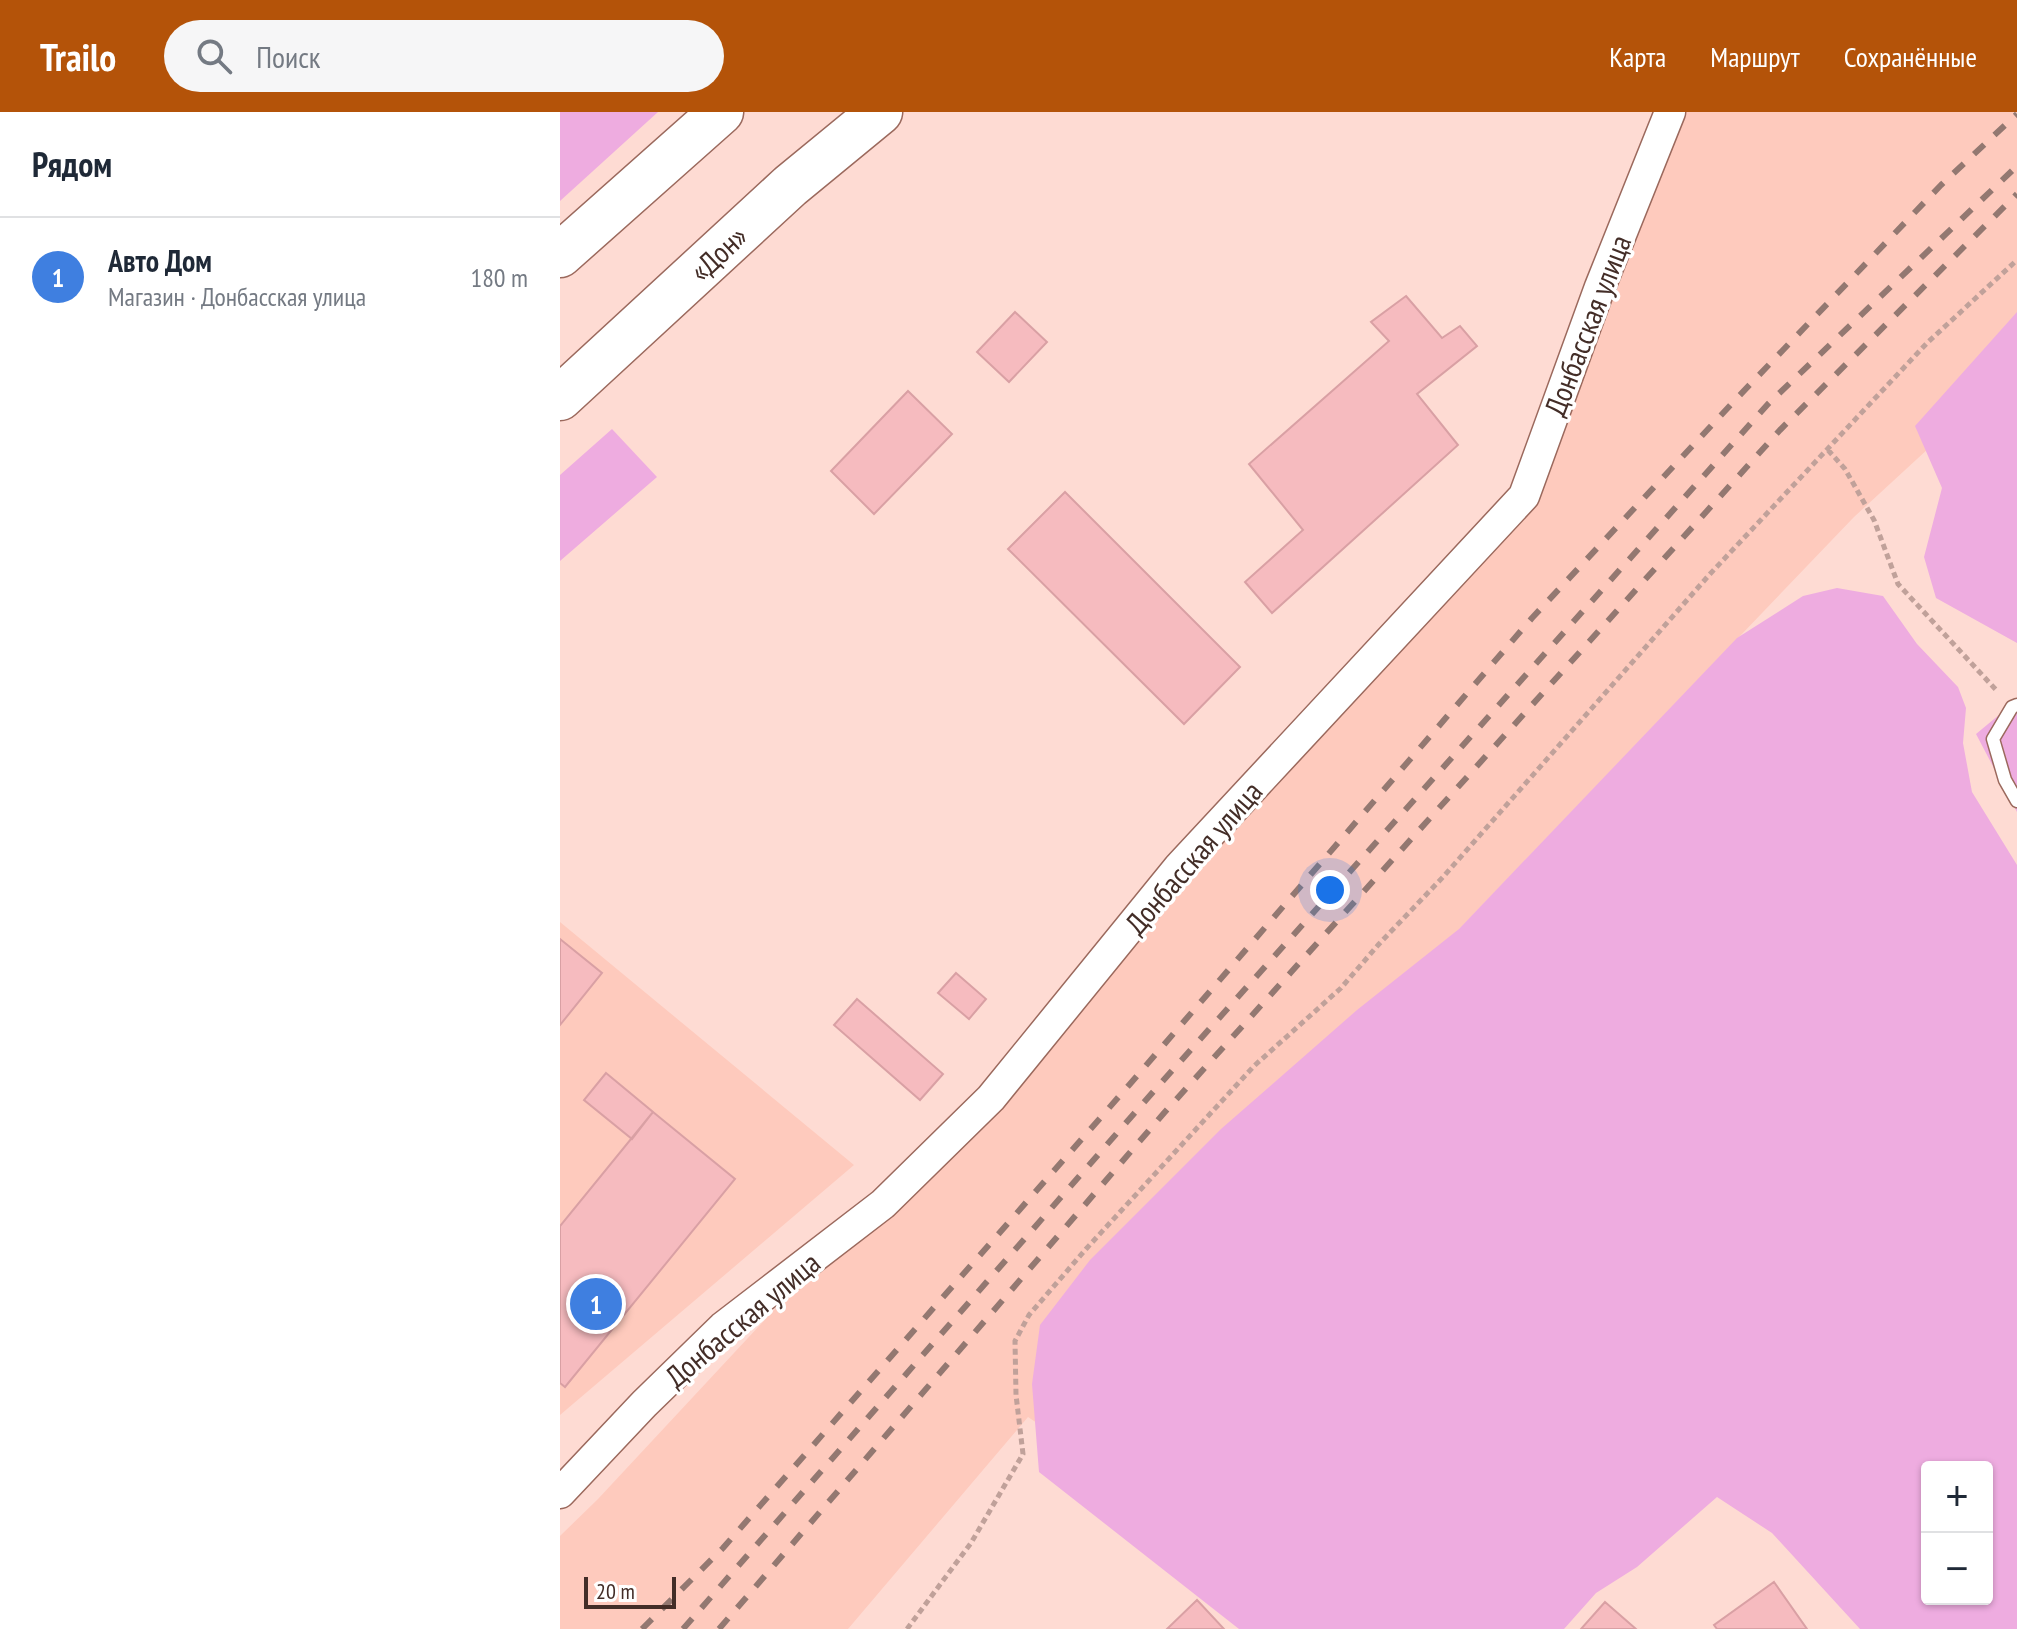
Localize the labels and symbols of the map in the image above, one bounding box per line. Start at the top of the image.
street label: «Дон» [681,217,755,289]
street label: Донбасская улица [1535,229,1639,421]
street label: Донбасская улица [1116,772,1270,942]
your location [1310,870,1350,910]
street label: Донбасская улица [656,1243,828,1395]
pin: 1 [570,1274,622,1334]
scale bar [584,1573,676,1609]

